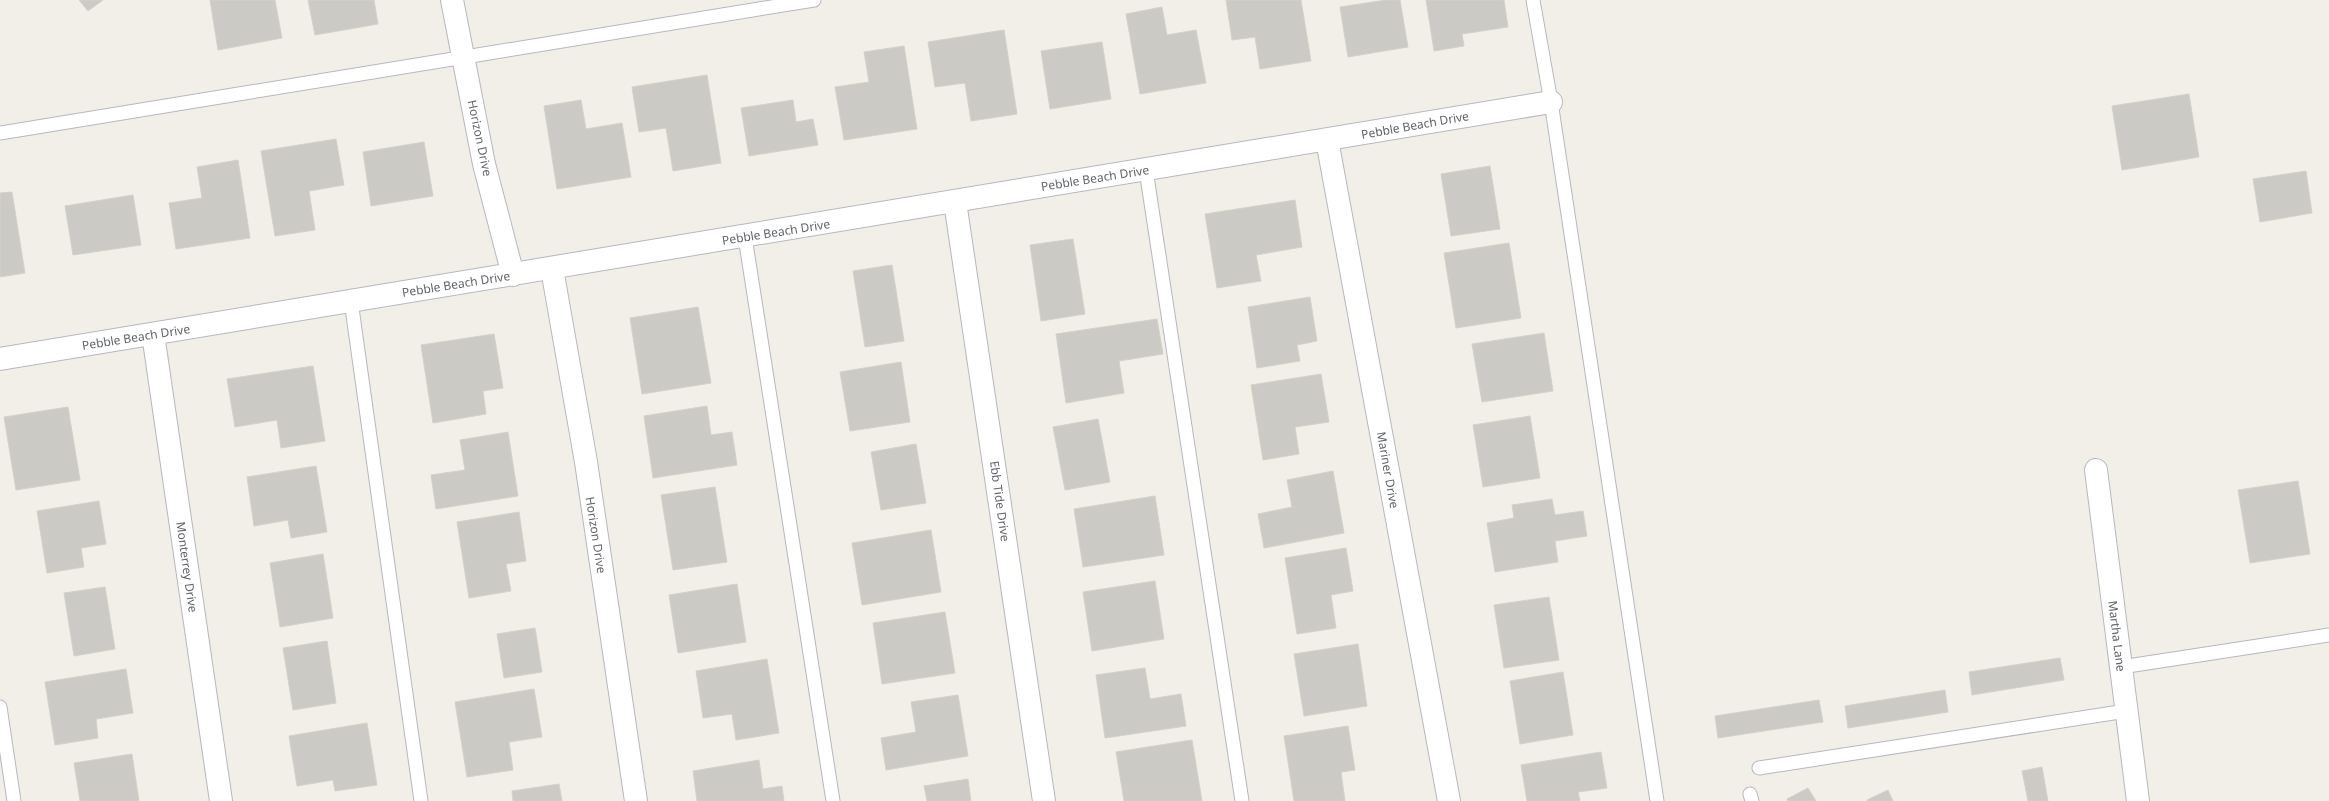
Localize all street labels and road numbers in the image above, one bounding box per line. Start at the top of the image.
street label: Horizon Drive [464,98,496,178]
street label: Pebble Beach Drive [1360,107,1470,143]
street label: Pebble Beach Drive [1040,161,1150,195]
street label: Pebble Beach Drive [721,215,831,249]
street label: Pebble Beach Drive [401,267,511,301]
street label: Pebble Beach Drive [81,320,191,354]
street label: Mariner Drive [1373,430,1403,510]
street label: Ebb Tide Drive [986,460,1014,543]
street label: Horizon Drive [582,495,610,575]
street label: Monterrey Drive [172,520,202,614]
street label: Martha Lane [2104,600,2130,673]

